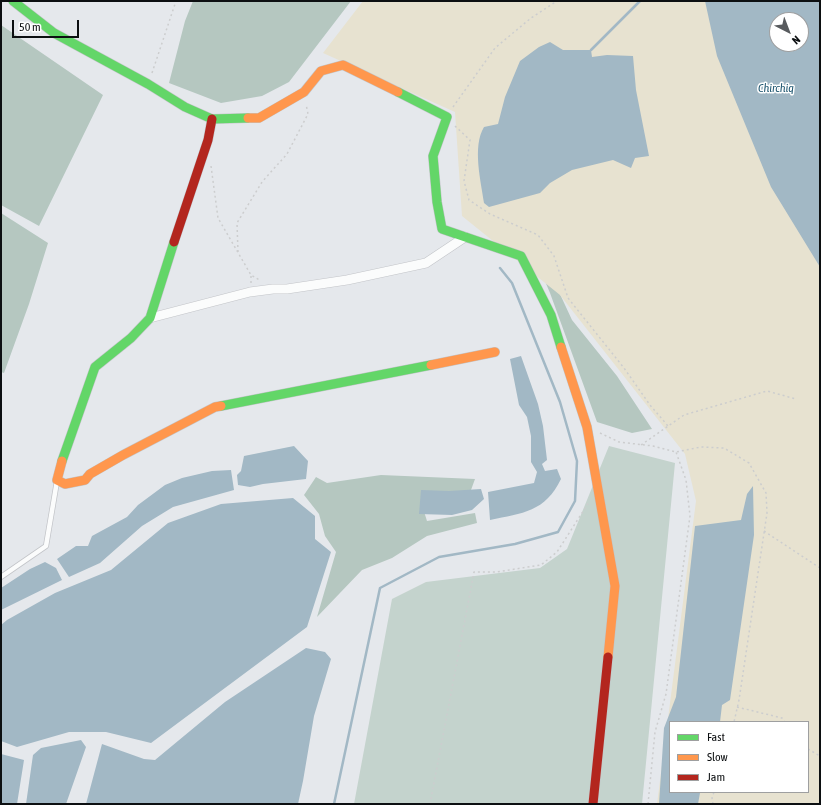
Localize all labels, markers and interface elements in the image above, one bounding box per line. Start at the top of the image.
scale bar [14,12,81,38]
north arrow [769,12,809,52]
text: 50 m [19,20,41,34]
text: N [790,34,803,47]
water label: Chirchiq [758,81,794,95]
legend [669,721,809,793]
text: Fast [707,730,725,744]
text: Slow [707,750,728,764]
text: Jam [707,770,725,784]

